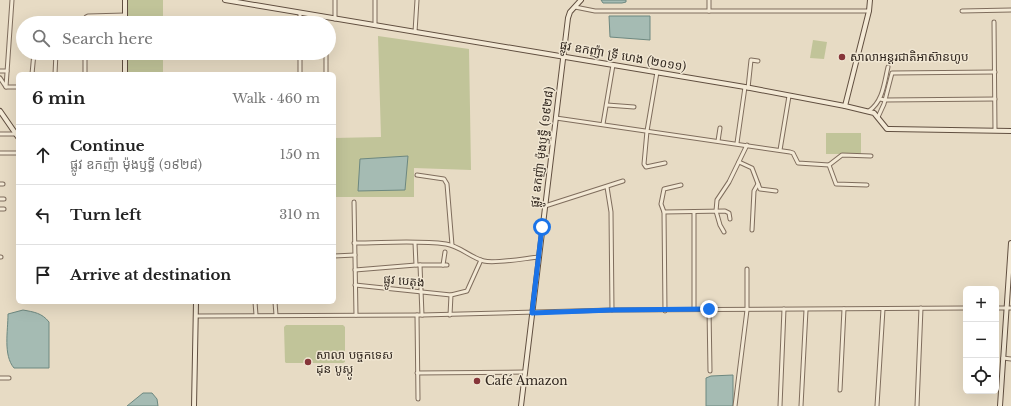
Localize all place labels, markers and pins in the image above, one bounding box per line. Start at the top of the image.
place label: សាលាអន្ដរជាតិអាស៊ានហូប [850,49,969,64]
marker: សាលាអន្ដរជាតិអាស៊ានហូប [837,52,847,62]
place label: សាលា បច្ចកទេស ដុន បូស្កូ [316,347,393,380]
marker: សាលា បច្ចកទេស ដុន បូស្កូ [303,357,313,367]
place label: Café Amazon [485,373,568,388]
marker: Café Amazon [472,376,482,386]

